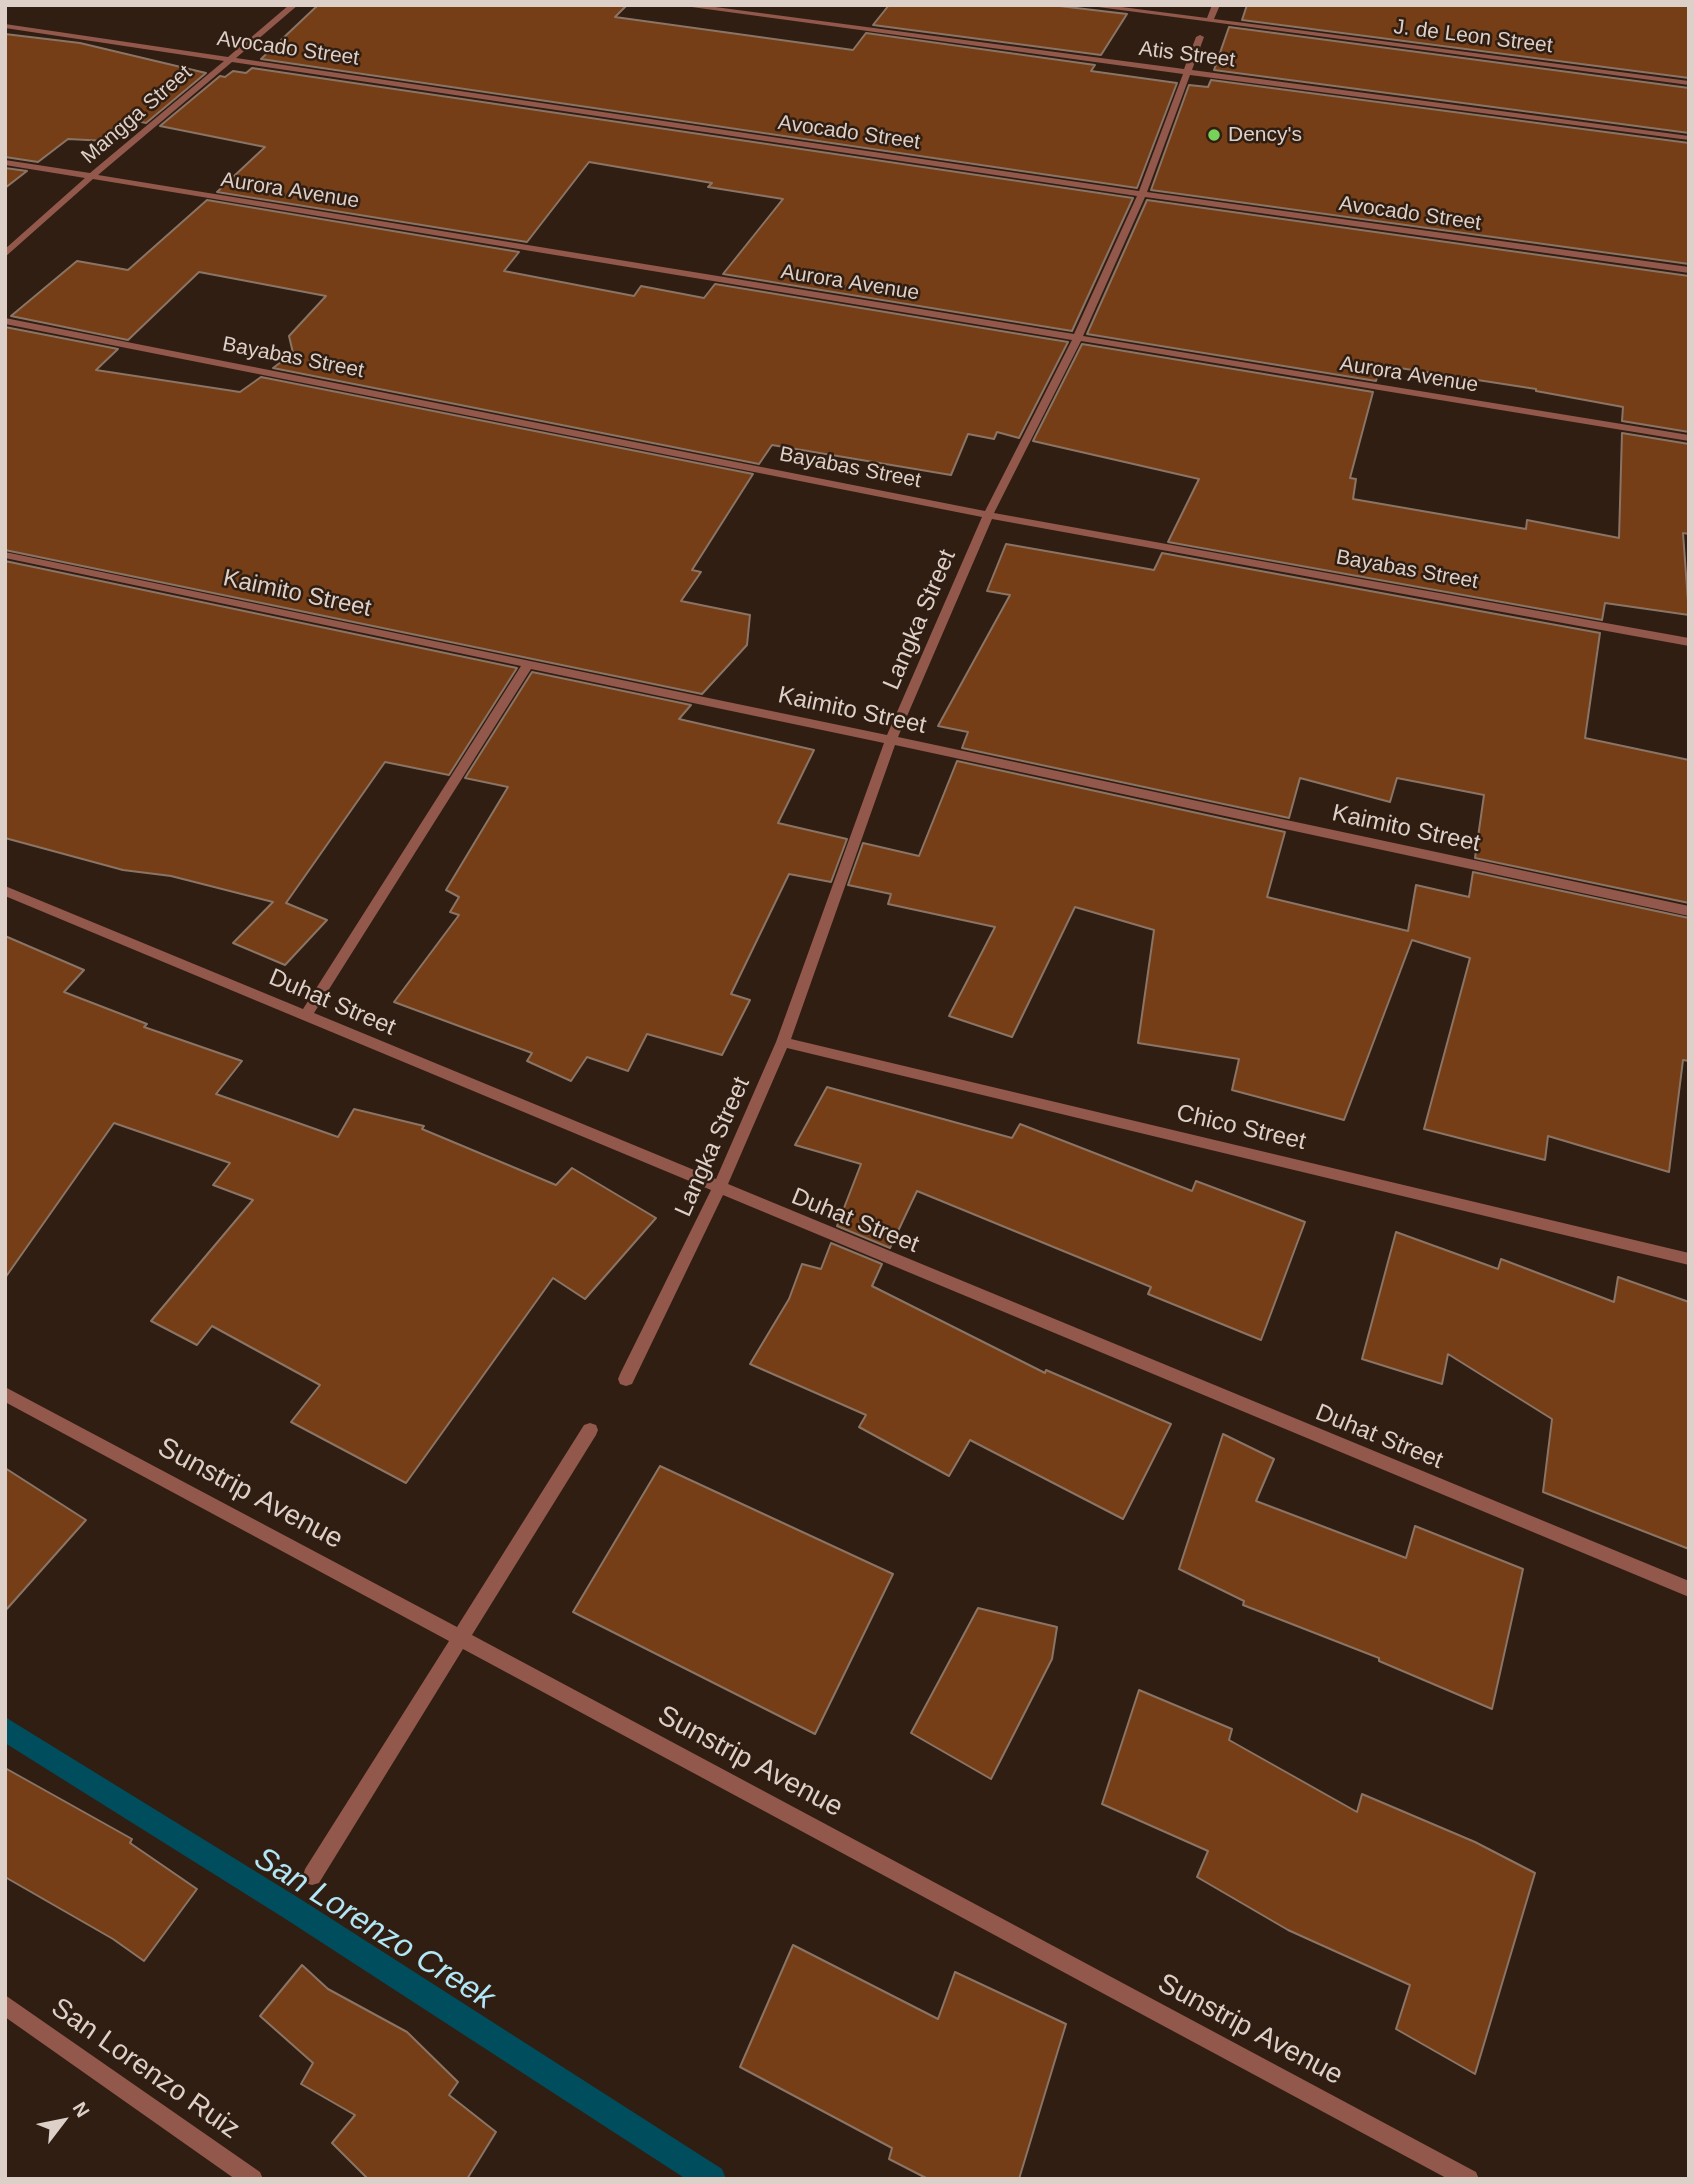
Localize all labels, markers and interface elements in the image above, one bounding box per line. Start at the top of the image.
street label: J. de Leon Street [1392,15,1554,59]
street label: Avocado Street [215,27,361,71]
street label: Atis Street [1137,37,1237,73]
street label: Mangga Street [77,60,197,170]
street label: Avocado Street [776,111,922,155]
place label: Dency's [1228,122,1302,148]
marker: Dency's [1206,127,1222,143]
street label: Aurora Avenue [219,168,361,214]
street label: Avocado Street [1337,192,1483,236]
street label: Aurora Avenue [779,260,921,306]
street label: Bayabas Street [220,332,366,384]
street label: Aurora Avenue [1338,352,1480,398]
street label: Bayabas Street [777,442,923,494]
street label: Bayabas Street [1334,545,1480,595]
street label: Langka Street [878,546,962,694]
street label: Kaimito Street [220,564,374,624]
street label: Kaimito Street [775,681,929,741]
street label: Kaimito Street [1329,799,1483,859]
street label: Duhat Street [264,963,400,1043]
street label: Langka Street [669,1073,757,1221]
street label: Chico Street [1173,1099,1309,1157]
street label: Duhat Street [787,1182,923,1260]
street label: Duhat Street [1311,1398,1447,1476]
street label: Sunstrip Avenue [152,1431,348,1557]
street label: Sunstrip Avenue [652,1699,848,1825]
water label: San Lorenzo Creek [247,1840,501,2018]
street label: Sunstrip Avenue [1152,1967,1348,2093]
street label: San Lorenzo Ruiz [44,1991,246,2147]
north arrow [28,2086,98,2156]
text: N [69,2098,94,2121]

